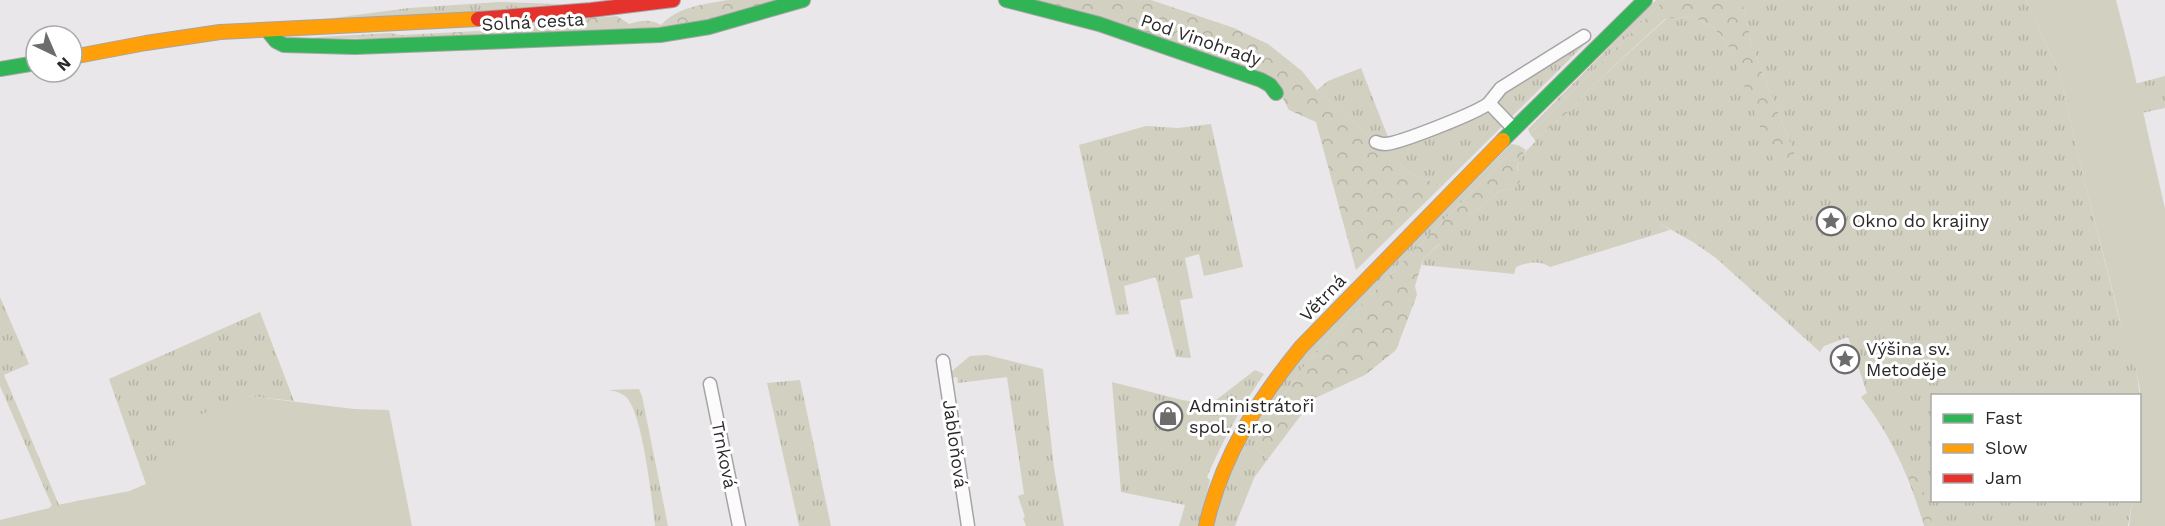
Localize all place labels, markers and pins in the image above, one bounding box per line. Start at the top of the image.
place icon: Okno do krajiny [1815,205,1847,237]
place label: Okno do krajiny [1852,210,1990,231]
place label: Výšina sv. Metoděje [1866,338,1950,380]
place icon: Výšina sv. Metoděje [1829,343,1861,375]
place label: Administrátoři spol. s.r.o [1189,395,1314,437]
shop icon: Administrátoři spol. s.r.o [1152,400,1184,432]

